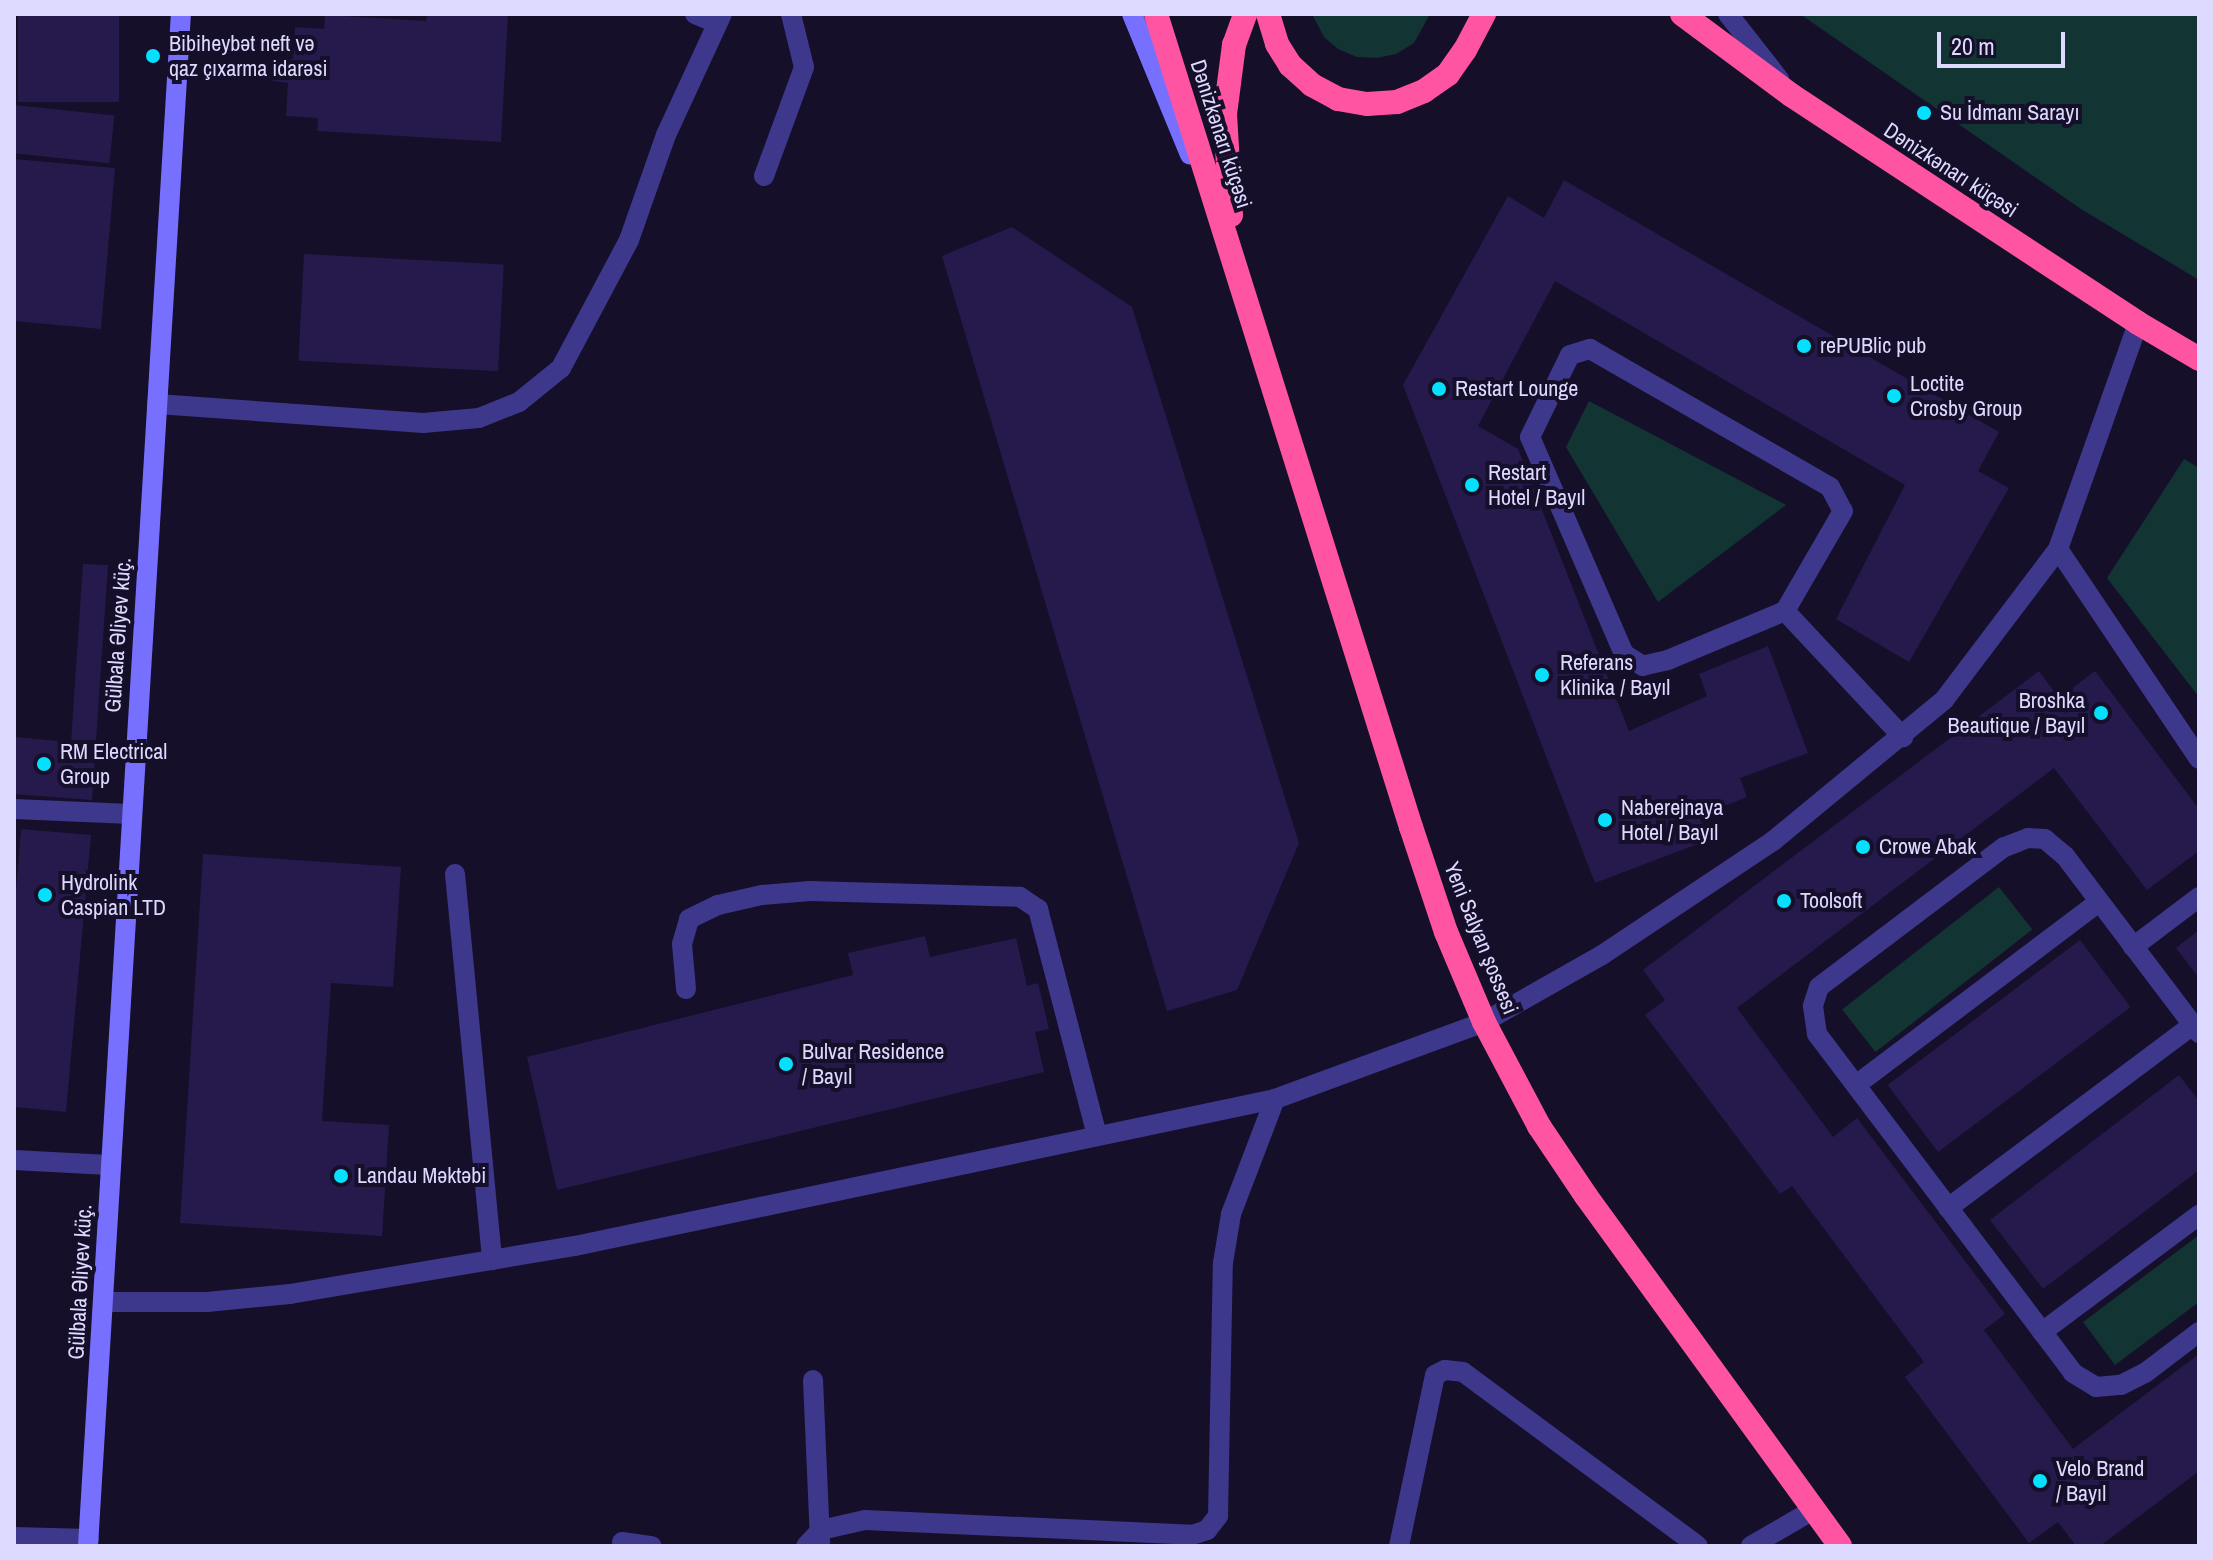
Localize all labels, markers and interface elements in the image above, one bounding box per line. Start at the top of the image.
scale bar [1941,16,2069,66]
place label: Bibiheybət neft və qaz çıxarma idarəsi [169,30,327,82]
text: 20 m [1951,30,1995,62]
marker: Bibiheybət neft və qaz çıxarma idarəsi [144,47,162,65]
street label: Dənizkənarı küçəsi [1185,56,1257,212]
place label: Su İdmanı Sarayı [1940,100,2079,126]
marker: Su İdmanı Sarayı [1915,104,1933,122]
street label: Dənizkənarı küçəsi [1879,117,2023,223]
place label: rePUBlic pub [1820,333,1926,359]
marker: rePUBlic pub [1795,337,1813,355]
place label: Loctite Crosby Group [1910,370,2022,422]
place label: Restart Lounge [1455,376,1578,402]
marker: Restart Lounge [1430,380,1448,398]
marker: Loctite Crosby Group [1885,387,1903,405]
place label: Restart Hotel / Bayıl [1488,459,1585,510]
marker: Restart Hotel / Bayıl [1463,476,1481,494]
street label: Gülbala Əliyev küç. [99,556,137,714]
place label: Referans Klinika / Bayıl [1560,649,1670,700]
marker: Referans Klinika / Bayıl [1531,664,1553,686]
place label: Broshka Beautique / Bayıl [1948,687,2085,738]
marker: Broshka Beautique / Bayıl [2092,704,2110,722]
place label: RM Electrical Group [60,738,167,790]
marker: RM Electrical Group [35,755,53,773]
place label: Naberejnaya Hotel / Bayıl [1621,794,1723,846]
marker: Naberejnaya Hotel / Bayıl [1596,811,1614,829]
place label: Crowe Abak [1879,834,1977,860]
marker: Crowe Abak [1854,838,1872,856]
street label: Yeni Salyan şossesi [1438,858,1524,1018]
place label: Hydrolink Caspian LTD [61,869,166,920]
marker: Hydrolink Caspian LTD [36,886,54,904]
place label: Toolsoft [1800,888,1862,914]
marker: Toolsoft [1775,892,1793,910]
place label: Bulvar Residence / Bayıl [802,1038,944,1090]
marker: Bulvar Residence / Bayıl [777,1055,795,1073]
place label: Landau Məktəbi [357,1163,486,1189]
marker: Landau Məktəbi [332,1167,350,1185]
street label: Gülbala Əliyev küç. [63,1204,97,1360]
place label: Velo Brand / Bayıl [2056,1455,2144,1506]
marker: Velo Brand / Bayıl [2031,1472,2049,1490]

